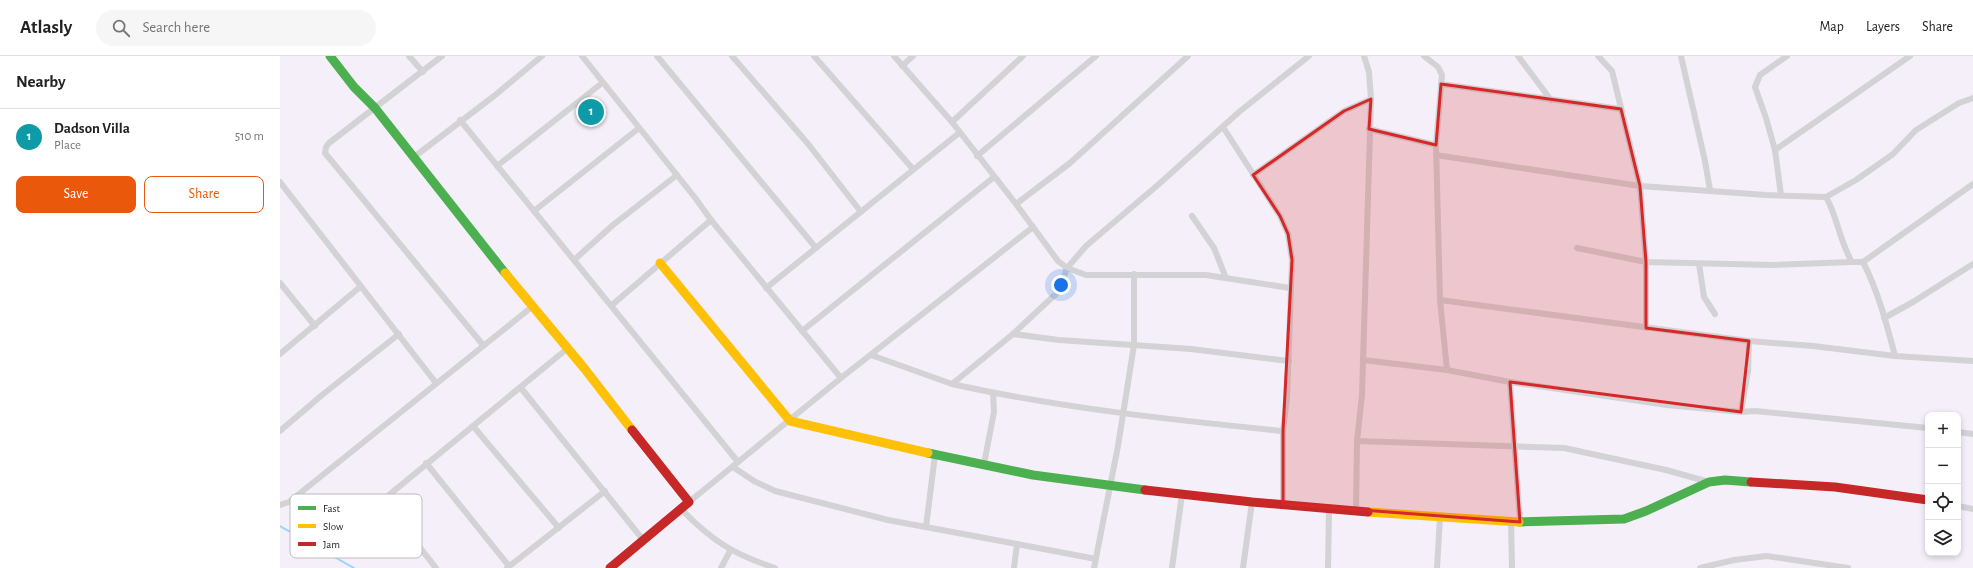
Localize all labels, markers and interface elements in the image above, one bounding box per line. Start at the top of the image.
search box [96,10,376,46]
icon: search [110,17,132,39]
text: Atlasly [20,18,72,37]
text: Search here [142,20,210,35]
text: Map [1819,20,1844,34]
text: Layers [1866,20,1900,34]
text: Share [1922,20,1953,34]
text: Nearby [16,73,66,90]
pin: 1 [578,97,604,127]
text: Dadson Villa [54,121,130,136]
text: 1 [27,130,31,143]
text: 510 m [235,130,264,143]
text: Place [54,139,81,152]
button: Save [16,176,136,213]
button: Share [144,176,264,213]
your location [1051,275,1071,295]
map controls [1925,412,1961,556]
button: + [1925,412,1961,448]
button: − [1925,448,1961,484]
button: locate [1925,484,1961,520]
legend [290,494,422,558]
text: Fast [323,503,341,514]
button: layers [1925,520,1961,556]
text: Slow [323,521,344,532]
text: Jam [323,539,340,550]

